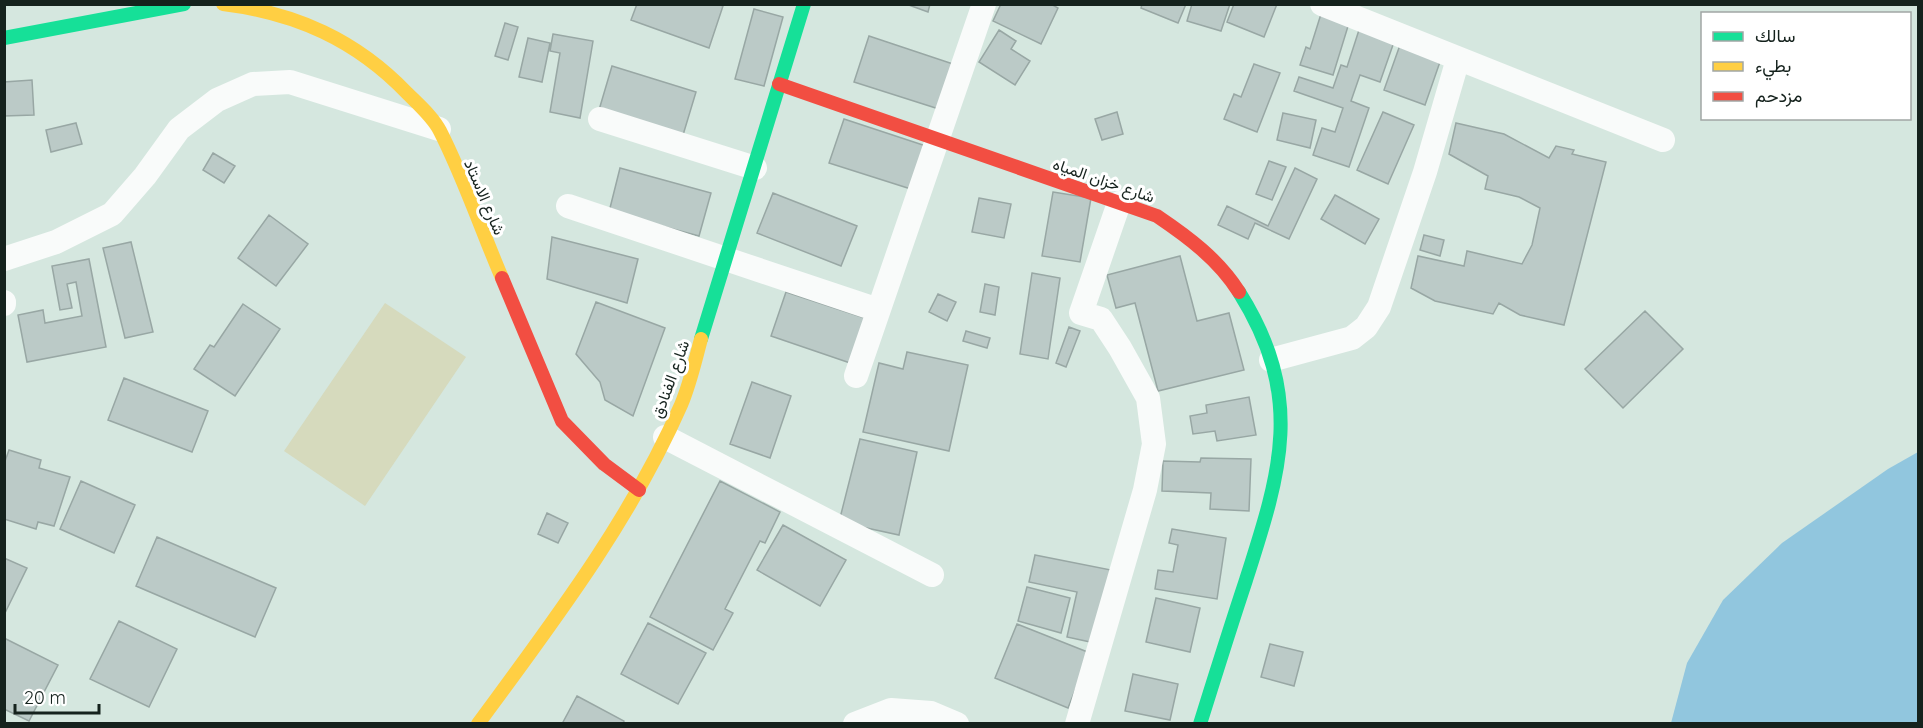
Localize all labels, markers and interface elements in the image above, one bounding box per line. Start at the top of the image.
legend [1701,12,1911,120]
text: سالك [1755,24,1795,47]
text: بطيء [1755,54,1791,81]
text: مزدحم [1755,84,1802,108]
street label: شارع خزان المياه [1050,153,1157,209]
street label: شارع الاستاد [458,156,510,238]
street label: شارع الفنادق [647,337,695,421]
scale bar [15,677,99,715]
text: 20 m [24,686,66,709]

